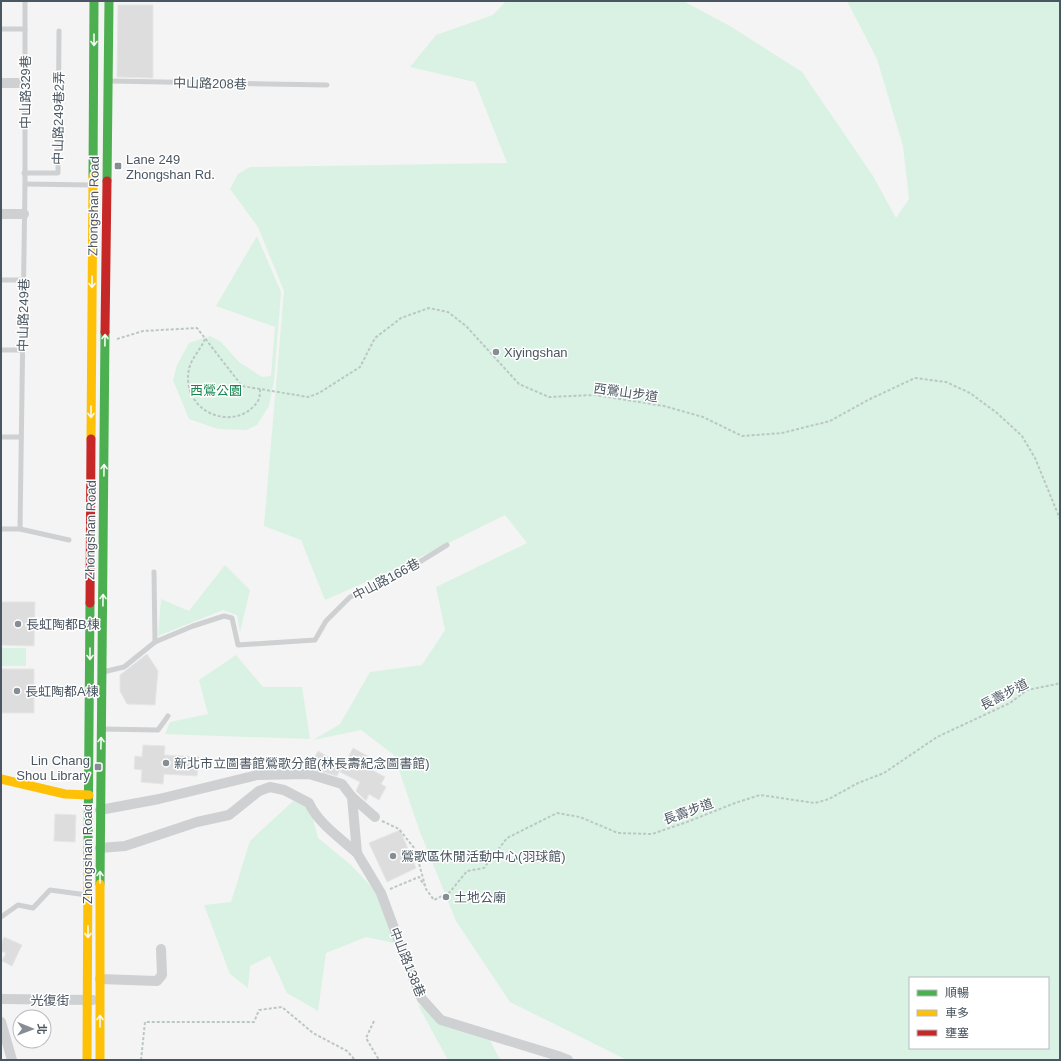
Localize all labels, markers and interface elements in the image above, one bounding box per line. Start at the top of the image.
one-way arrow [90,33,97,46]
street label: 中山路329巷 [18,55,33,129]
street label: 中山路249巷2弄 [50,71,67,165]
street label: 中山路208巷 [173,75,247,92]
place label: Lane 249 Zhongshan Rd. [126,152,215,182]
street label: Zhongshan Road [85,156,102,256]
marker: Lane 249 Zhongshan Rd. [113,161,123,171]
one-way arrow [88,275,96,288]
street label: 中山路249巷 [15,278,32,352]
one-way arrow [101,334,109,347]
place label: Xiyingshan [504,345,568,360]
marker: Xiyingshan [491,347,501,357]
street label: 西鶯山步道 [593,381,659,404]
park label: 西鶯公園 [190,383,242,398]
one-way arrow [87,405,95,418]
one-way arrow [100,464,108,477]
street label: Zhongshan Road [82,480,99,580]
street label: 中山路166巷 [350,556,422,603]
one-way arrow [99,594,107,607]
place label: 長虹陶都B棟 [26,617,100,632]
marker: 長虹陶都B棟 [13,619,23,629]
one-way arrow [86,647,94,660]
street label: 長壽步道 [978,676,1031,713]
place label: 長虹陶都A棟 [25,684,99,699]
marker: 長虹陶都A棟 [12,686,22,696]
one-way arrow [97,737,105,750]
place label: Lin Chang Shou Library [16,753,90,783]
place label: 新北市立圖書館鶯歌分館(林長壽紀念圖書館) [174,756,430,771]
marker: 新北市立圖書館鶯歌分館(林長壽紀念圖書館) [161,758,171,768]
marker: Lin Chang Shou Library [93,762,103,772]
street label: 長壽步道 [661,796,715,827]
street label: Zhongshan Road [80,804,95,904]
place label: 鶯歌區休閒活動中心(羽球館) [401,849,566,864]
marker: 鶯歌區休閒活動中心(羽球館) [388,851,398,861]
one-way arrow [96,871,104,884]
place label: 土地公廟 [454,890,506,905]
marker: 土地公廟 [441,892,451,902]
one-way arrow [84,925,92,938]
street label: 中山路138巷 [387,925,428,999]
legend [909,977,1049,1049]
text: 順暢 [945,986,969,1000]
street label: 光復街 [30,993,70,1008]
text: 車多 [945,1006,969,1020]
north arrow [12,1009,52,1049]
one-way arrow [96,1015,104,1028]
text: 北 [36,1024,48,1035]
text: 壅塞 [945,1026,969,1040]

